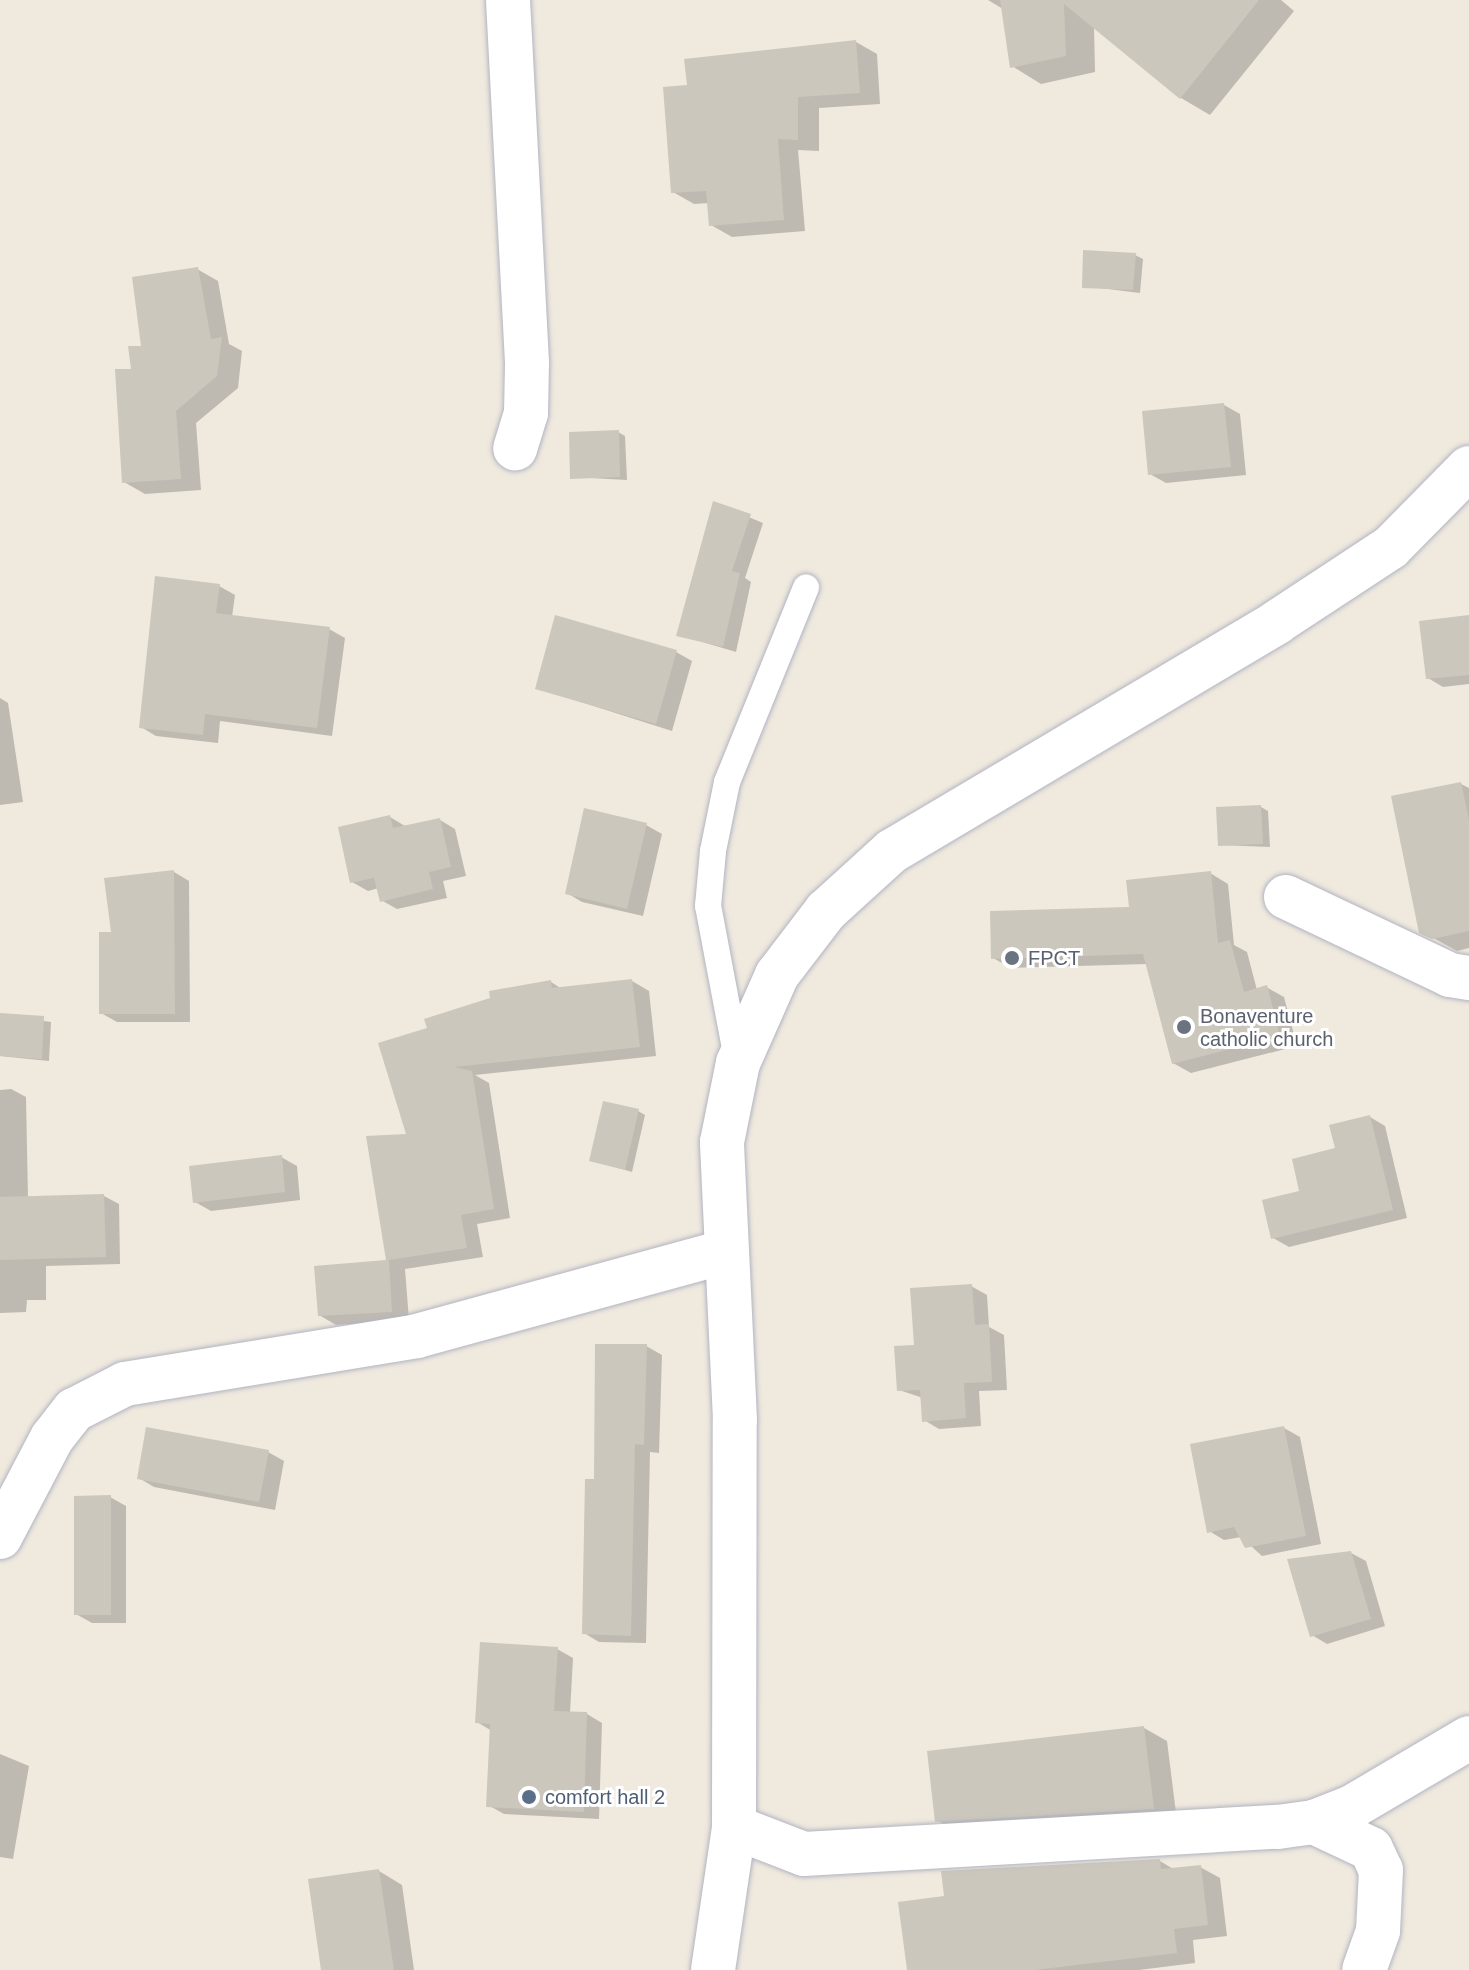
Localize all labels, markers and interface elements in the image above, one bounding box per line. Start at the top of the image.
place label: FPCT [1028,946,1080,970]
marker: FPCT [1003,949,1021,967]
place label: Bonaventure catholic church [1200,1004,1333,1051]
marker: Bonaventure catholic church [1175,1018,1193,1036]
place label: comfort hall 2 [545,1785,665,1809]
marker: comfort hall 2 [520,1788,538,1806]

